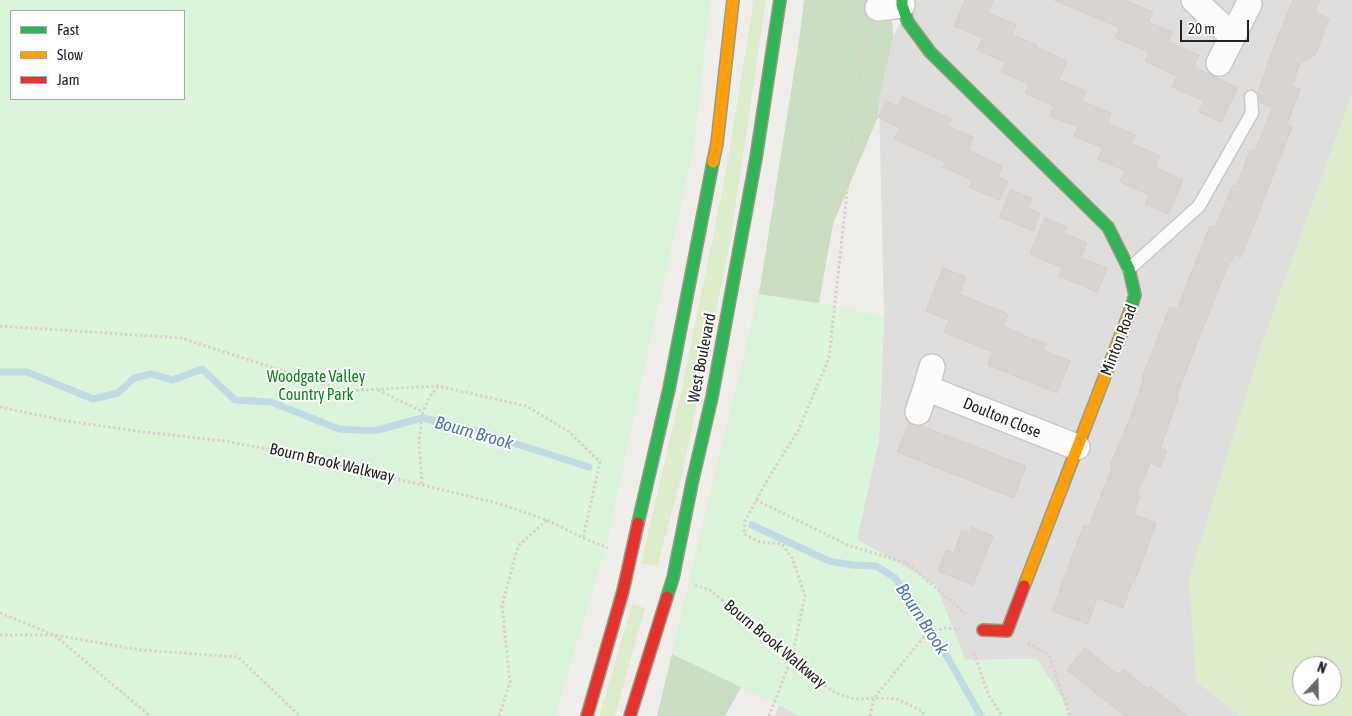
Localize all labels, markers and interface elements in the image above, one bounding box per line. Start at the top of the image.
legend [10,10,185,100]
scale bar [1182,10,1251,42]
text: 20 m [1188,20,1215,37]
text: Fast [57,21,79,38]
text: Slow [57,46,83,63]
text: Jam [57,71,80,88]
street label: Minton Road [1097,302,1141,378]
street label: West Boulevard [684,311,720,405]
park label: Woodgate Valley Country Park [267,367,365,405]
street label: Doulton Close [960,394,1044,442]
water label: Bourn Brook [432,412,516,454]
street label: Bourn Brook Walkway [268,439,396,487]
water label: Bourn Brook [891,579,953,659]
street label: Bourn Brook Walkway [720,596,830,692]
north arrow [1292,656,1342,706]
text: N [1315,659,1329,677]

